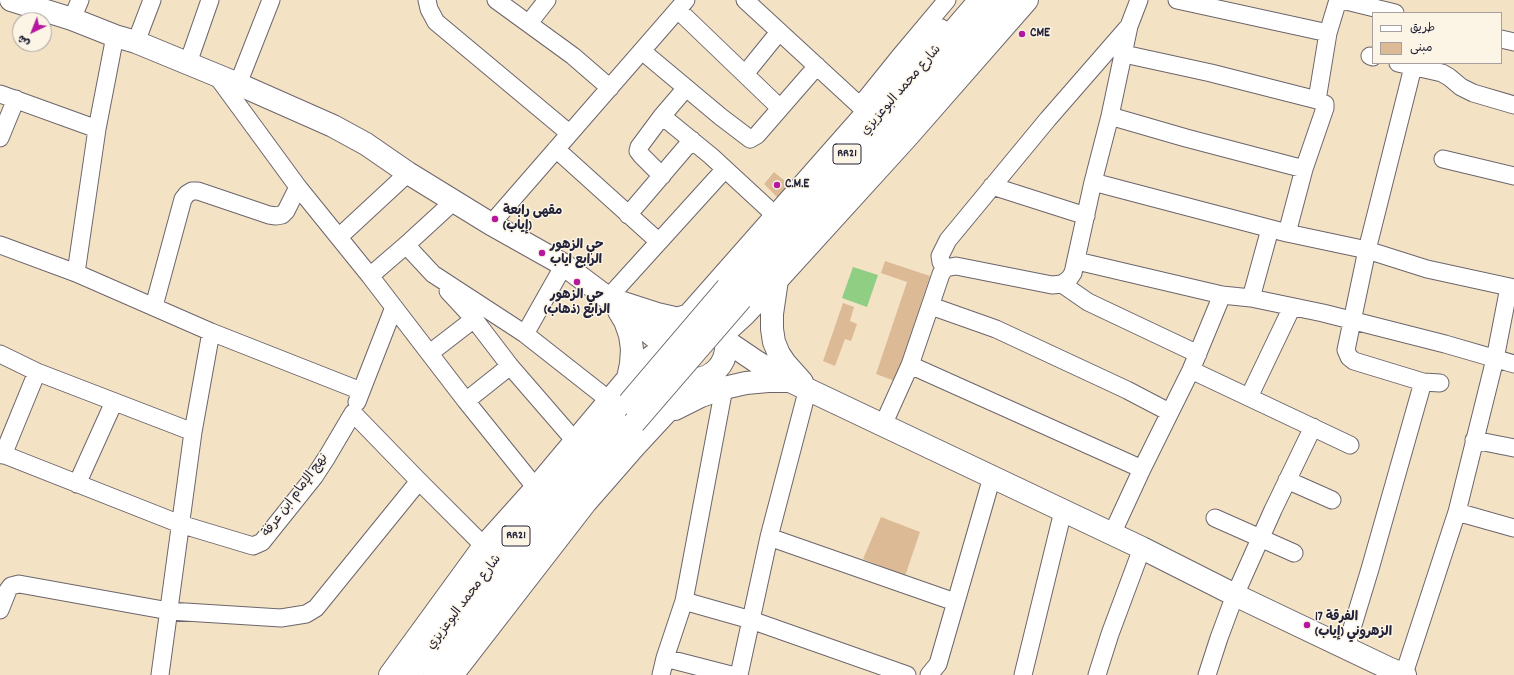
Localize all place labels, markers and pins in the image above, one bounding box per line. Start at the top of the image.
place label: CME [1030,26,1050,42]
marker: CME [1017,29,1027,39]
place label: C.M.E [785,177,809,193]
marker: C.M.E [772,180,782,190]
place label: مقهى رابعة (إياب) [503,204,562,235]
marker: مقهى رابعة (إياب) [490,214,500,224]
place label: حي الزهور الرابع اياب [550,238,604,269]
marker: حي الزهور الرابع اياب [537,248,547,258]
marker: حي الزهور الرابع (ذهاب) [572,277,582,287]
place label: حي الزهور الرابع (ذهاب) [544,288,610,319]
place label: الفرقة 17 الزهروني (إياب) [1315,610,1392,641]
marker: الفرقة 17 الزهروني (إياب) [1302,620,1312,630]

